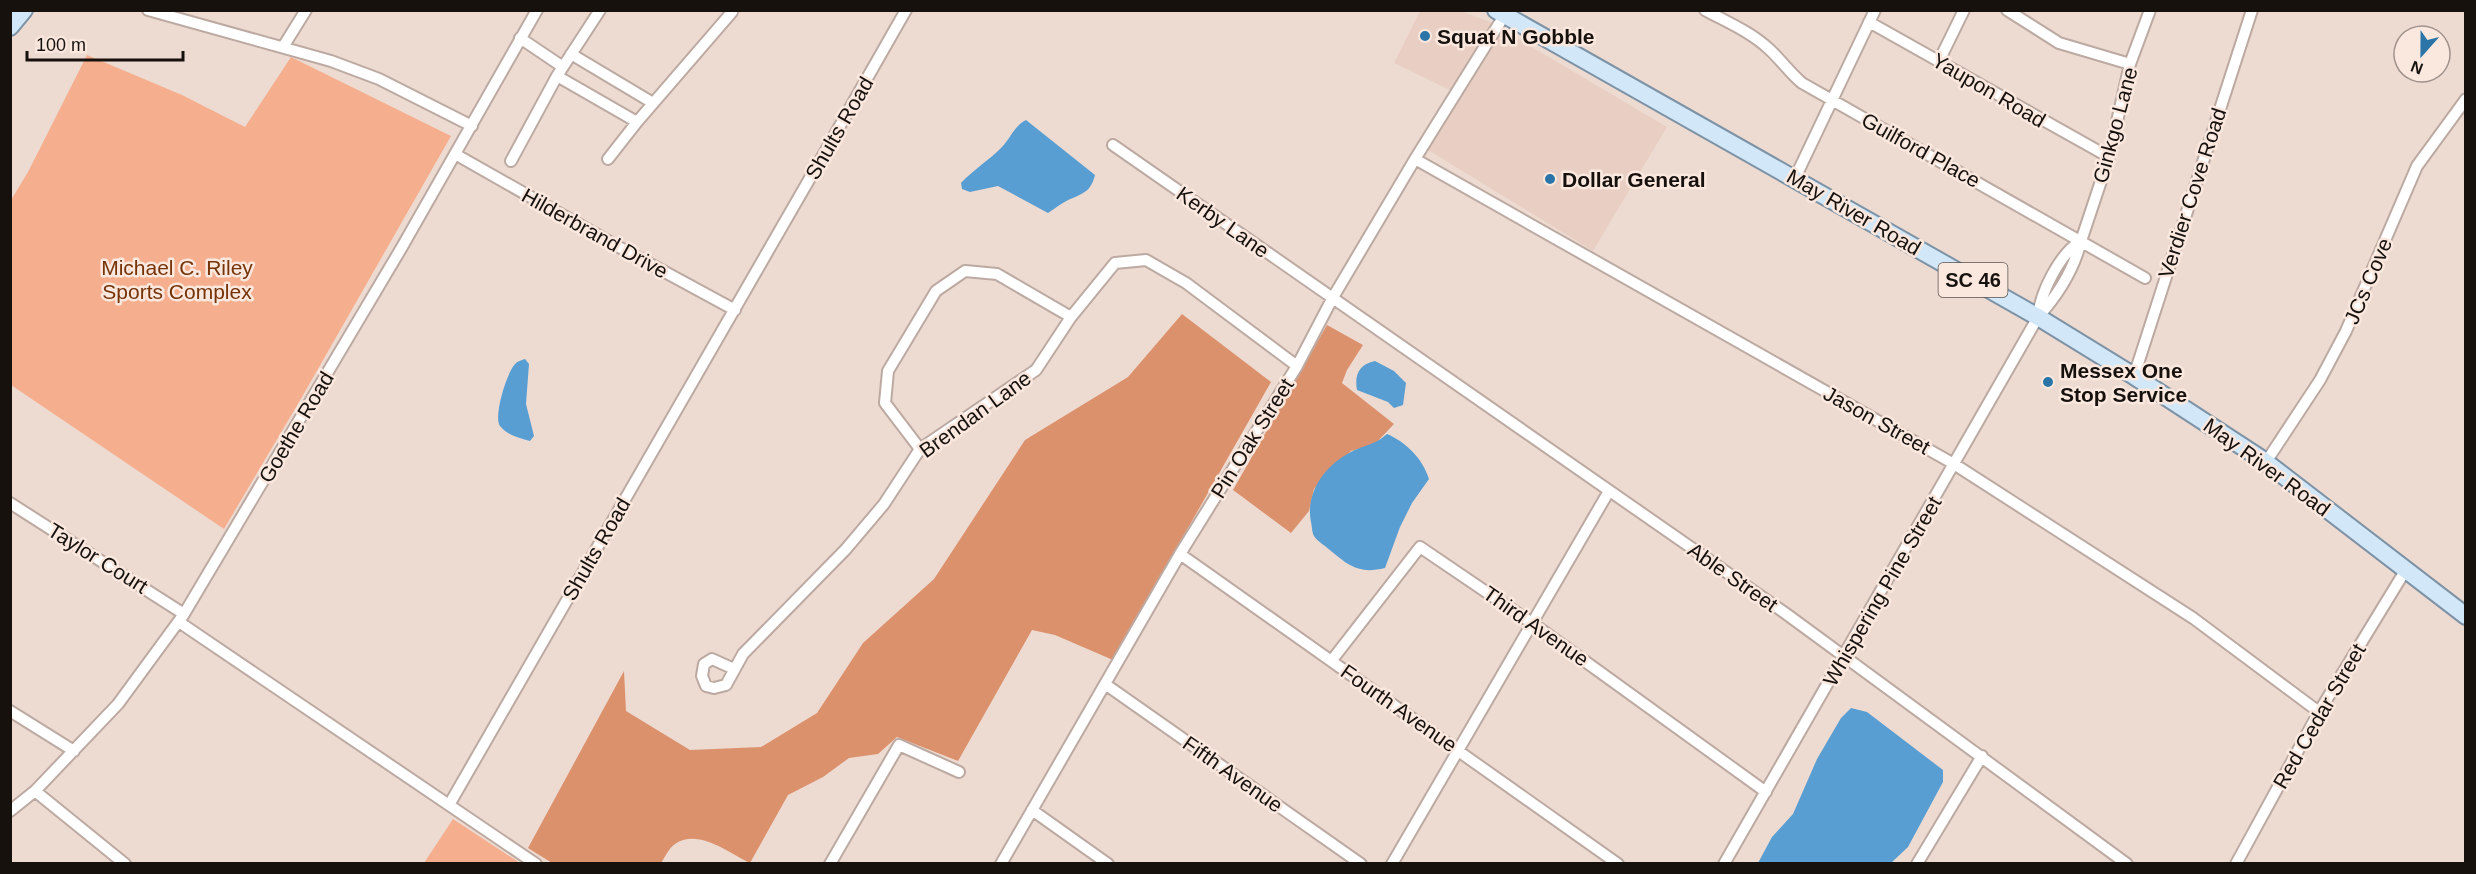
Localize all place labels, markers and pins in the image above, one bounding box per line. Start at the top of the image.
place label: Squat N Gobble [1437,25,1595,48]
marker: Squat N Gobble [1418,29,1432,43]
place label: Dollar General [1562,168,1706,191]
marker: Dollar General [1543,172,1557,186]
place label: Messex One Stop Service [2060,359,2187,406]
marker: Messex One Stop Service [2041,375,2055,389]

